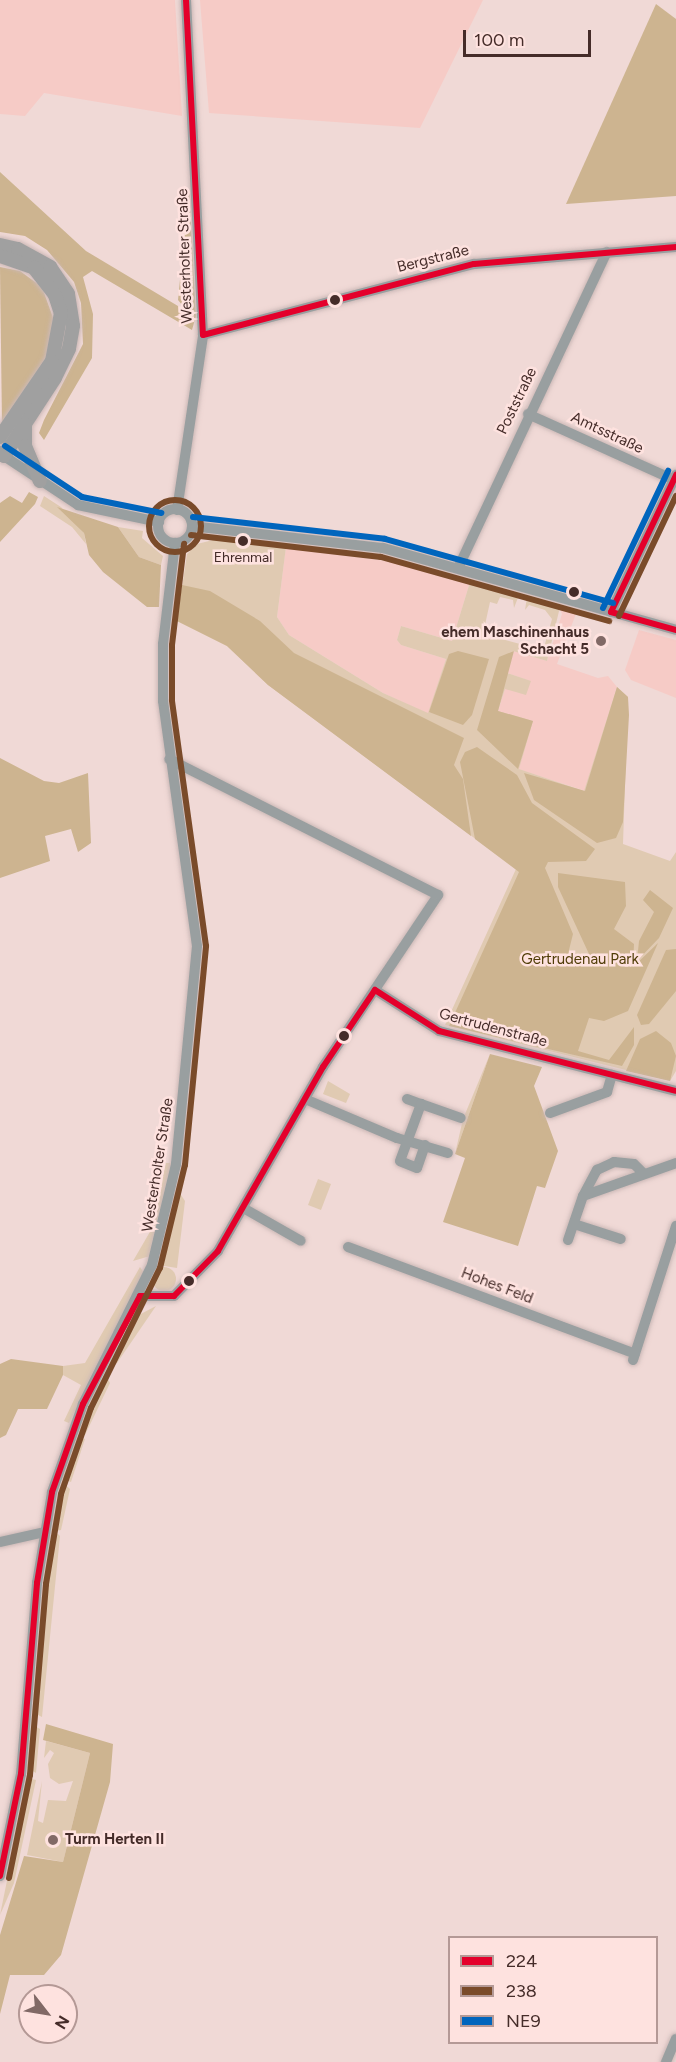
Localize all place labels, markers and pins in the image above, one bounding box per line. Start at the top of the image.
unlabelled marker [329,294,341,306]
marker: Ehrenmal [237,535,249,547]
place label: Ehrenmal [214,550,272,566]
unlabelled marker [568,586,580,598]
place label: ehem Maschinenhaus Schacht 5 [441,623,589,658]
marker: ehem Maschinenhaus Schacht 5 [594,634,608,648]
unlabelled marker [338,1030,350,1042]
unlabelled marker [183,1275,195,1287]
place label: Turm Herten II [65,1831,164,1849]
marker: Turm Herten II [46,1833,60,1847]

